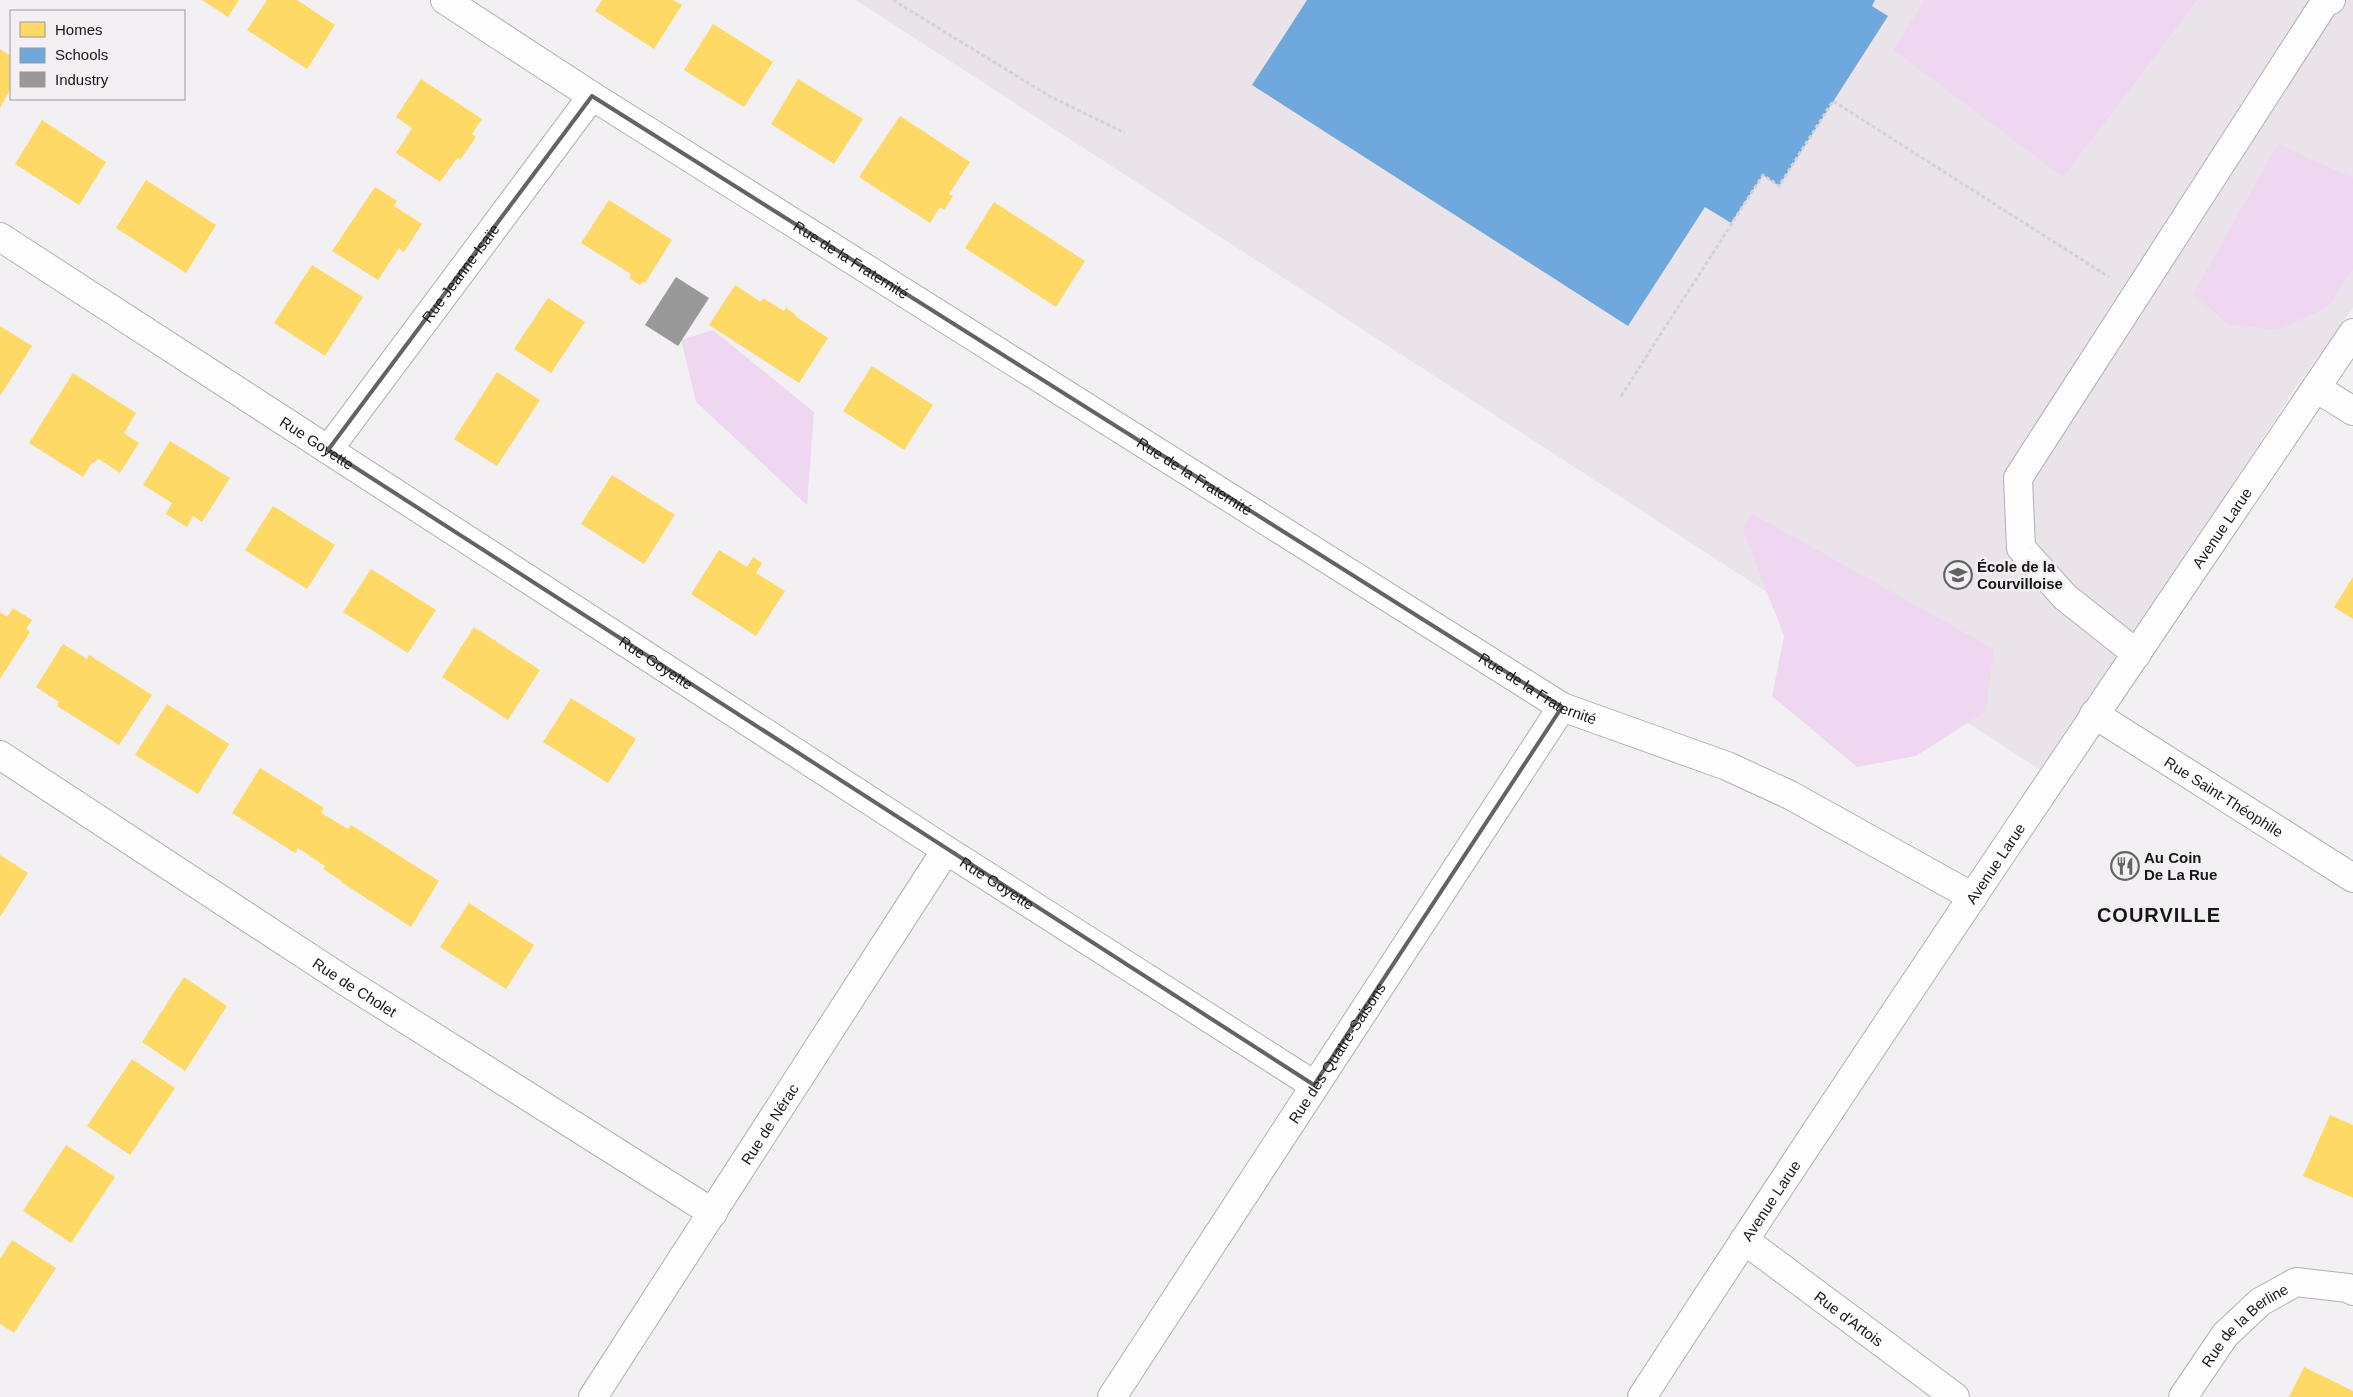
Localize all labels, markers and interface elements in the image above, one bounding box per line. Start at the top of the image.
legend [10,10,185,100]
text: Homes [55,21,103,38]
text: Schools [55,46,108,63]
text: Industry [55,71,109,88]
street label: Rue de la Fraternité [791,217,912,302]
street label: Rue Jeanne-Isaïe [418,220,502,325]
street label: Rue Goyette [277,413,357,473]
street label: Rue de la Fraternité [1134,433,1255,518]
street label: Avenue Larue [2188,484,2255,571]
place label: École de la Courvilloise [1977,558,2063,592]
school or university icon: École de la Courvilloise [1943,560,1973,590]
street label: Rue Goyette [616,632,696,692]
street label: Rue de la Fraternité [1476,648,1599,727]
street label: Rue Saint-Théophile [2162,753,2286,840]
street label: Avenue Larue [1962,820,2028,907]
place label: Au Coin De La Rue [2144,849,2217,883]
restaurant icon: Au Coin De La Rue [2110,851,2140,881]
street label: Rue Goyette [957,853,1037,913]
district label: COURVILLE [2097,904,2221,926]
street label: Rue de Cholet [310,954,401,1020]
street label: Rue des Quatre-Saisons [1285,979,1389,1126]
street label: Rue de Nérac [737,1080,802,1167]
street label: Avenue Larue [1738,1157,1803,1244]
street label: Rue de la Berline [2198,1280,2291,1370]
street label: Rue d'Artois [1811,1287,1887,1349]

